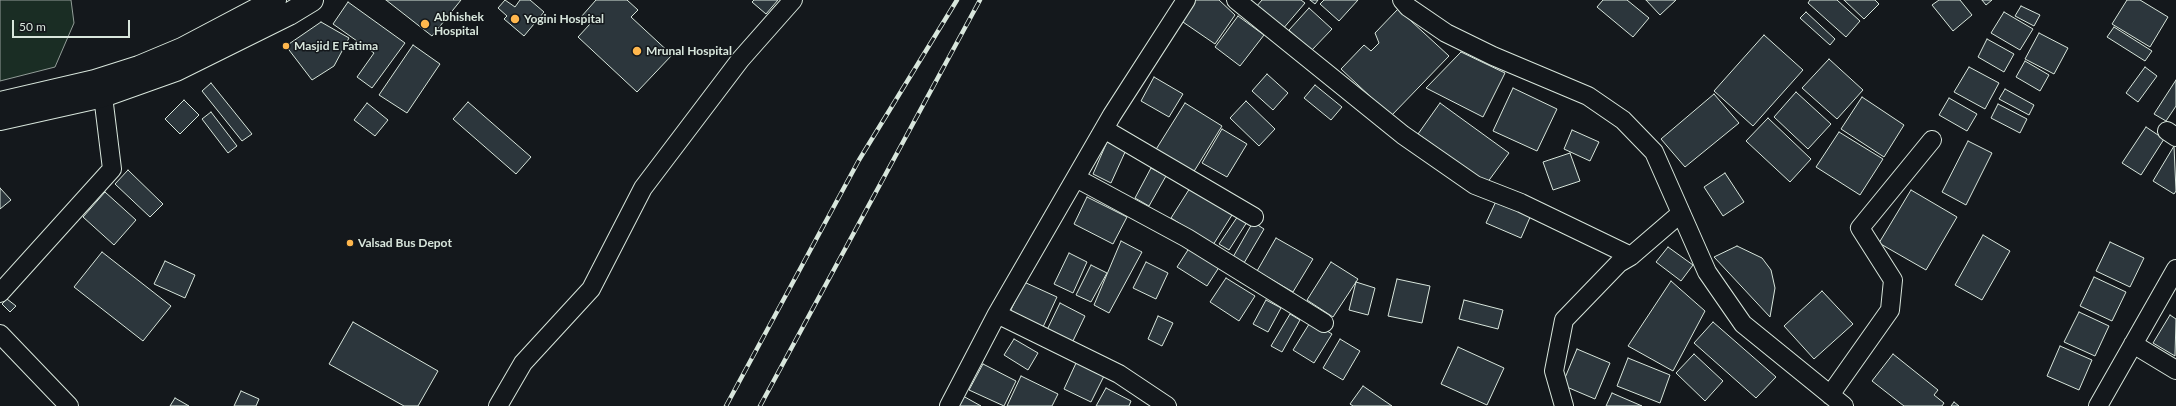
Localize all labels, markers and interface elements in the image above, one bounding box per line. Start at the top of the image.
place label: Abhishek Hospital [434,10,484,38]
scale bar [14,12,132,38]
place label: Yogini Hospital [524,12,604,26]
marker: Yogini Hospital [509,13,521,25]
marker: Abhishek Hospital [419,18,431,30]
text: 50 m [19,19,46,34]
place label: Masjid E Fatima [294,39,378,53]
marker: Masjid E Fatima [281,41,291,51]
place label: Mrunal Hospital [646,44,732,58]
marker: Mrunal Hospital [631,45,643,57]
place label: Valsad Bus Depot [358,236,452,250]
marker: Valsad Bus Depot [345,238,355,248]

